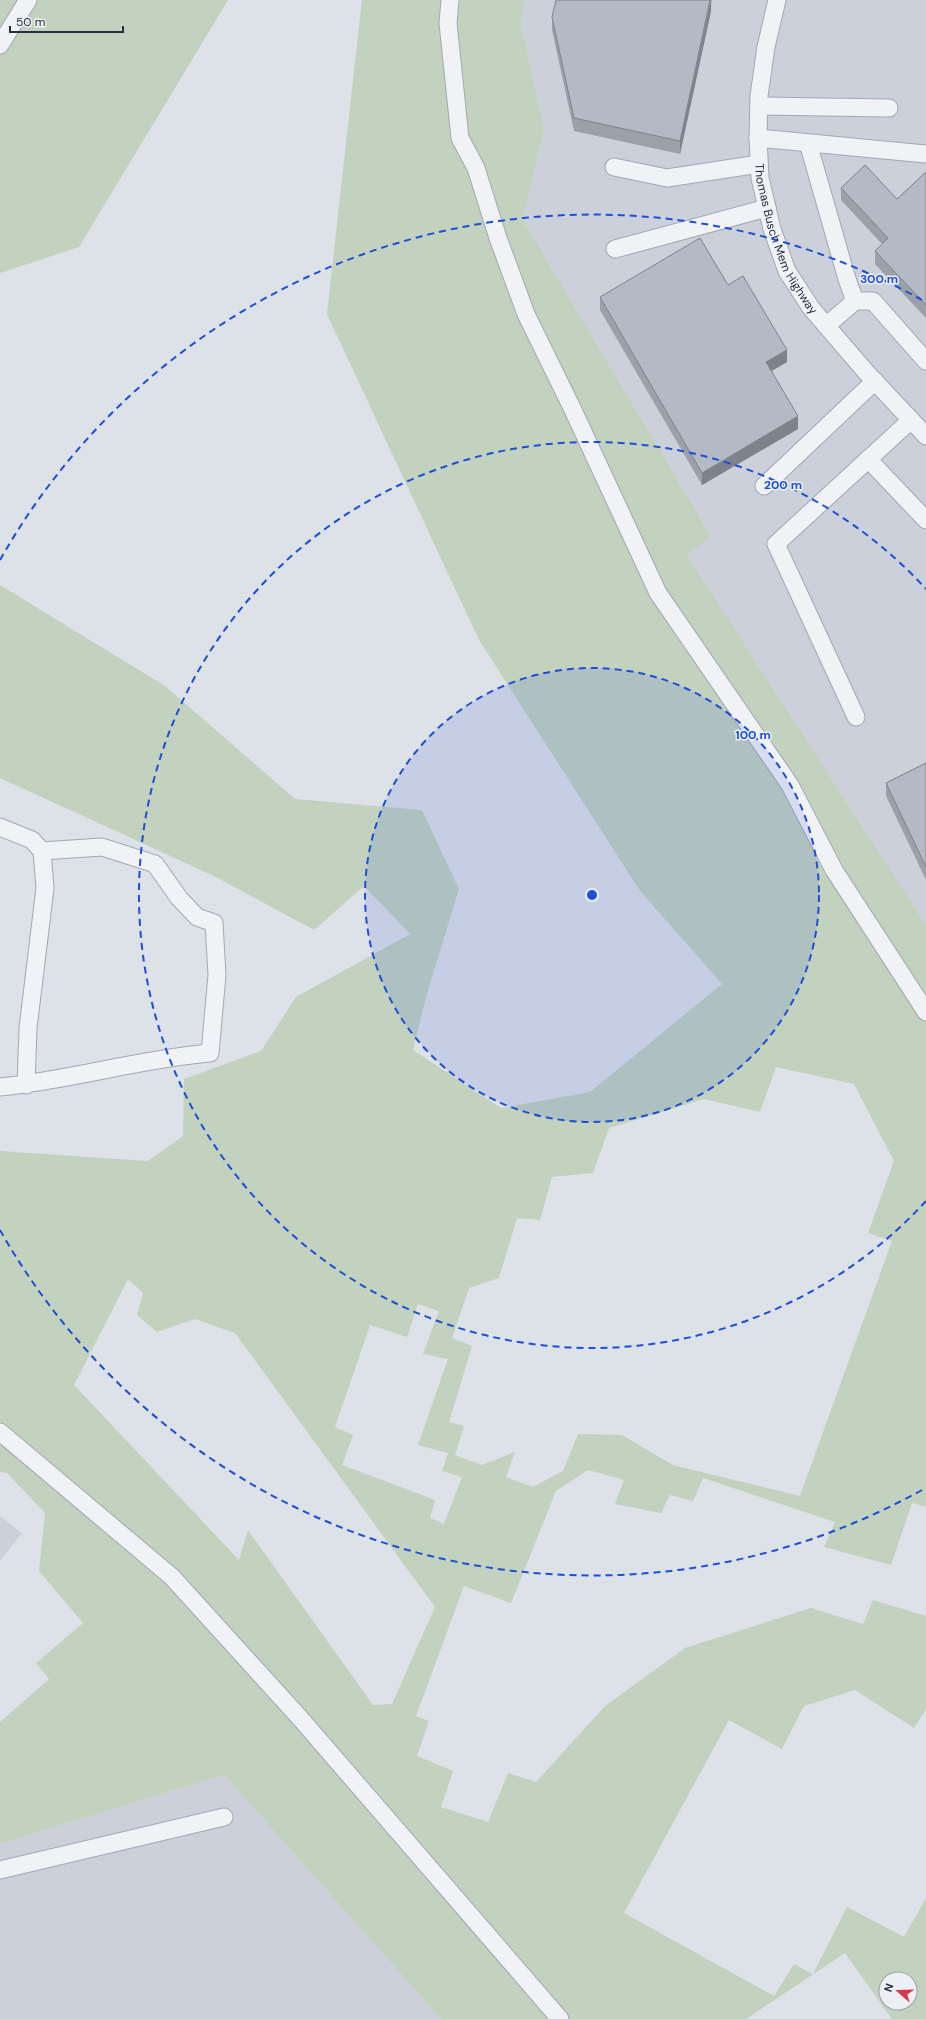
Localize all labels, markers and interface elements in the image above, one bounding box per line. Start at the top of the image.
scale bar [10,8,123,34]
text: 50 m [16,14,45,30]
street label: Thomas Busch Mem Highway [751,163,821,318]
text: 300 m [860,271,898,287]
text: 200 m [764,477,802,493]
text: 100 m [735,727,771,743]
centre of rings [585,888,599,902]
north arrow [878,1971,918,2011]
text: N [881,1981,897,1994]

